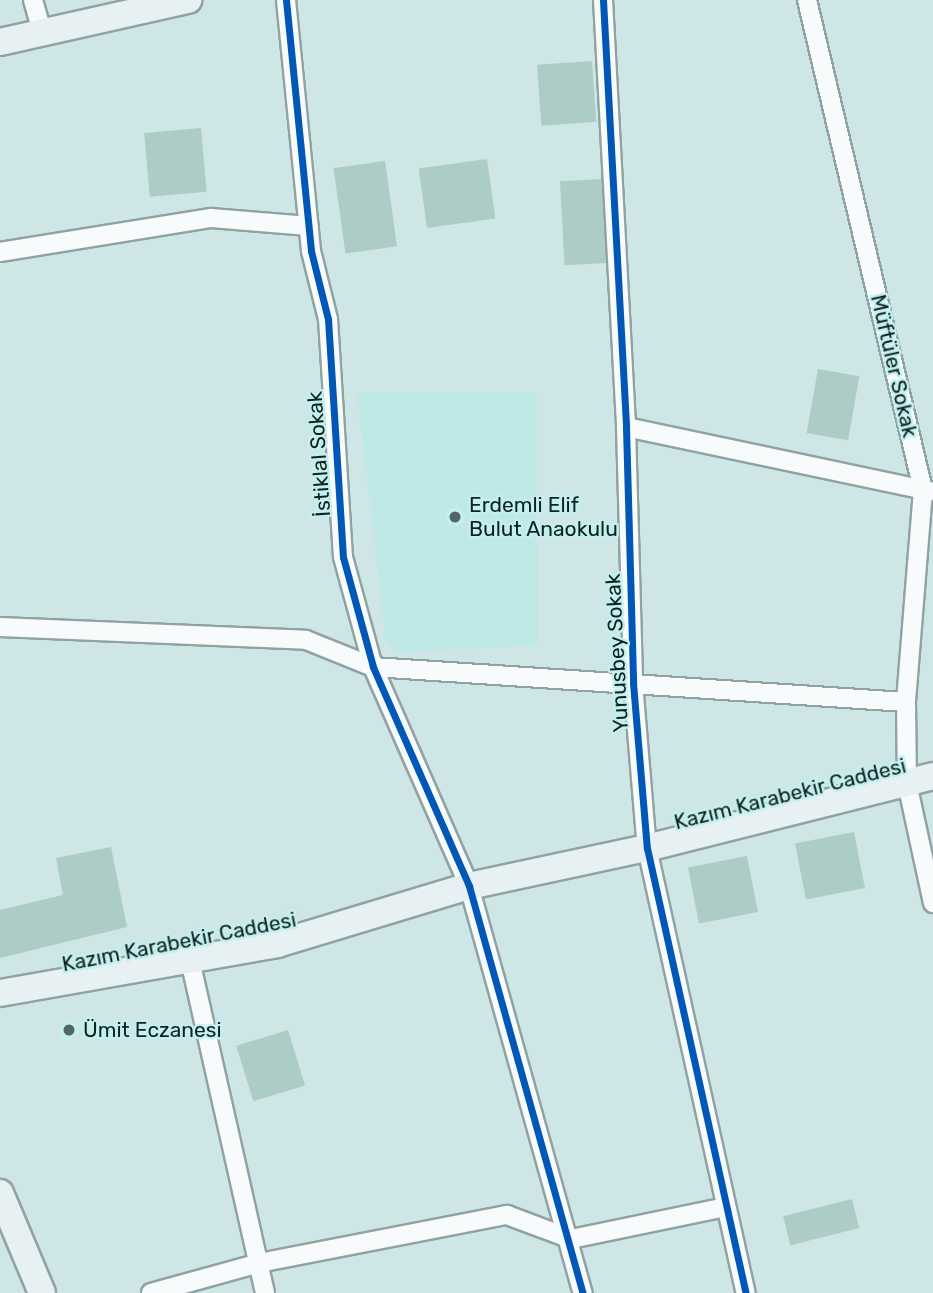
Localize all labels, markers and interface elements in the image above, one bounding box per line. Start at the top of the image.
street label: Müftüler Sokak [865,292,923,440]
street label: İstiklal Sokak [302,390,336,518]
place label: Erdemli Elif Bulut Anaokulu [469,492,618,542]
marker: Erdemli Elif Bulut Anaokulu [447,509,463,525]
street label: Yunusbey Sokak [600,573,634,733]
street label: Kazım Karabekir Caddesi [671,753,909,835]
street label: Kazım Karabekir Caddesi [60,907,298,977]
place label: Ümit Eczanesi [83,1017,222,1043]
marker: Ümit Eczanesi [61,1022,77,1038]

